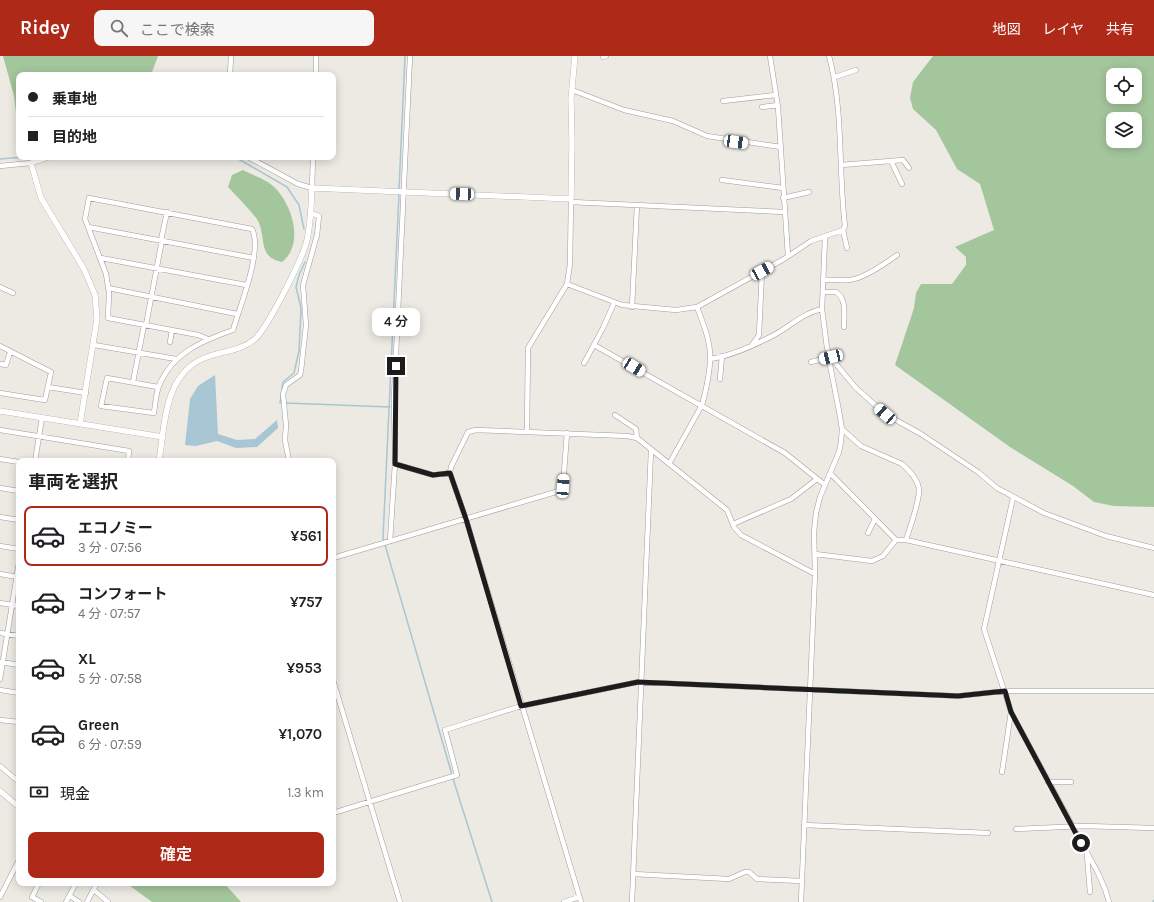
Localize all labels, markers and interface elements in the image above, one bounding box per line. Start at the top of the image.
search box [94,10,374,46]
text: Ridey [20,17,70,39]
icon: search [108,17,130,39]
text: ここで検索 [140,21,215,39]
text: 地図 [992,21,1020,38]
text: レイヤ [1042,21,1084,38]
text: 共有 [1106,21,1134,38]
map controls [1106,68,1142,148]
button: locate [1106,68,1142,104]
text: 乗車地 [52,90,97,108]
button: layers [1106,112,1142,148]
text: 目的地 [52,128,97,146]
car [723,134,749,150]
car [450,188,474,200]
car [749,260,775,282]
callout: 4 分 [372,308,420,336]
text: 4 分 [384,314,408,329]
car [818,348,844,366]
car [621,356,647,378]
route end [387,357,405,375]
car [872,402,898,426]
text: 車両を選択 [28,471,118,493]
car [556,474,570,498]
icon: car [30,518,66,554]
text: エコノミー [78,519,153,537]
text: ¥561 [291,527,322,545]
text: 3 分 · 07:56 [78,540,142,555]
icon: car [30,584,66,620]
text: コンフォート [78,585,168,603]
text: ¥757 [290,593,322,611]
text: 4 分 · 07:57 [78,606,140,621]
icon: car [30,650,66,686]
text: XL [78,650,96,668]
text: ¥953 [286,659,322,677]
text: 5 分 · 07:58 [78,671,142,686]
icon: car [30,716,66,752]
text: Green [78,716,119,734]
text: ¥1,070 [278,725,322,743]
text: 6 分 · 07:59 [78,737,142,752]
icon: cash [28,781,50,803]
text: 現金 [60,785,90,803]
text: 1.3 km [287,785,324,800]
button: 確定 [28,832,324,878]
route start [1072,834,1090,852]

